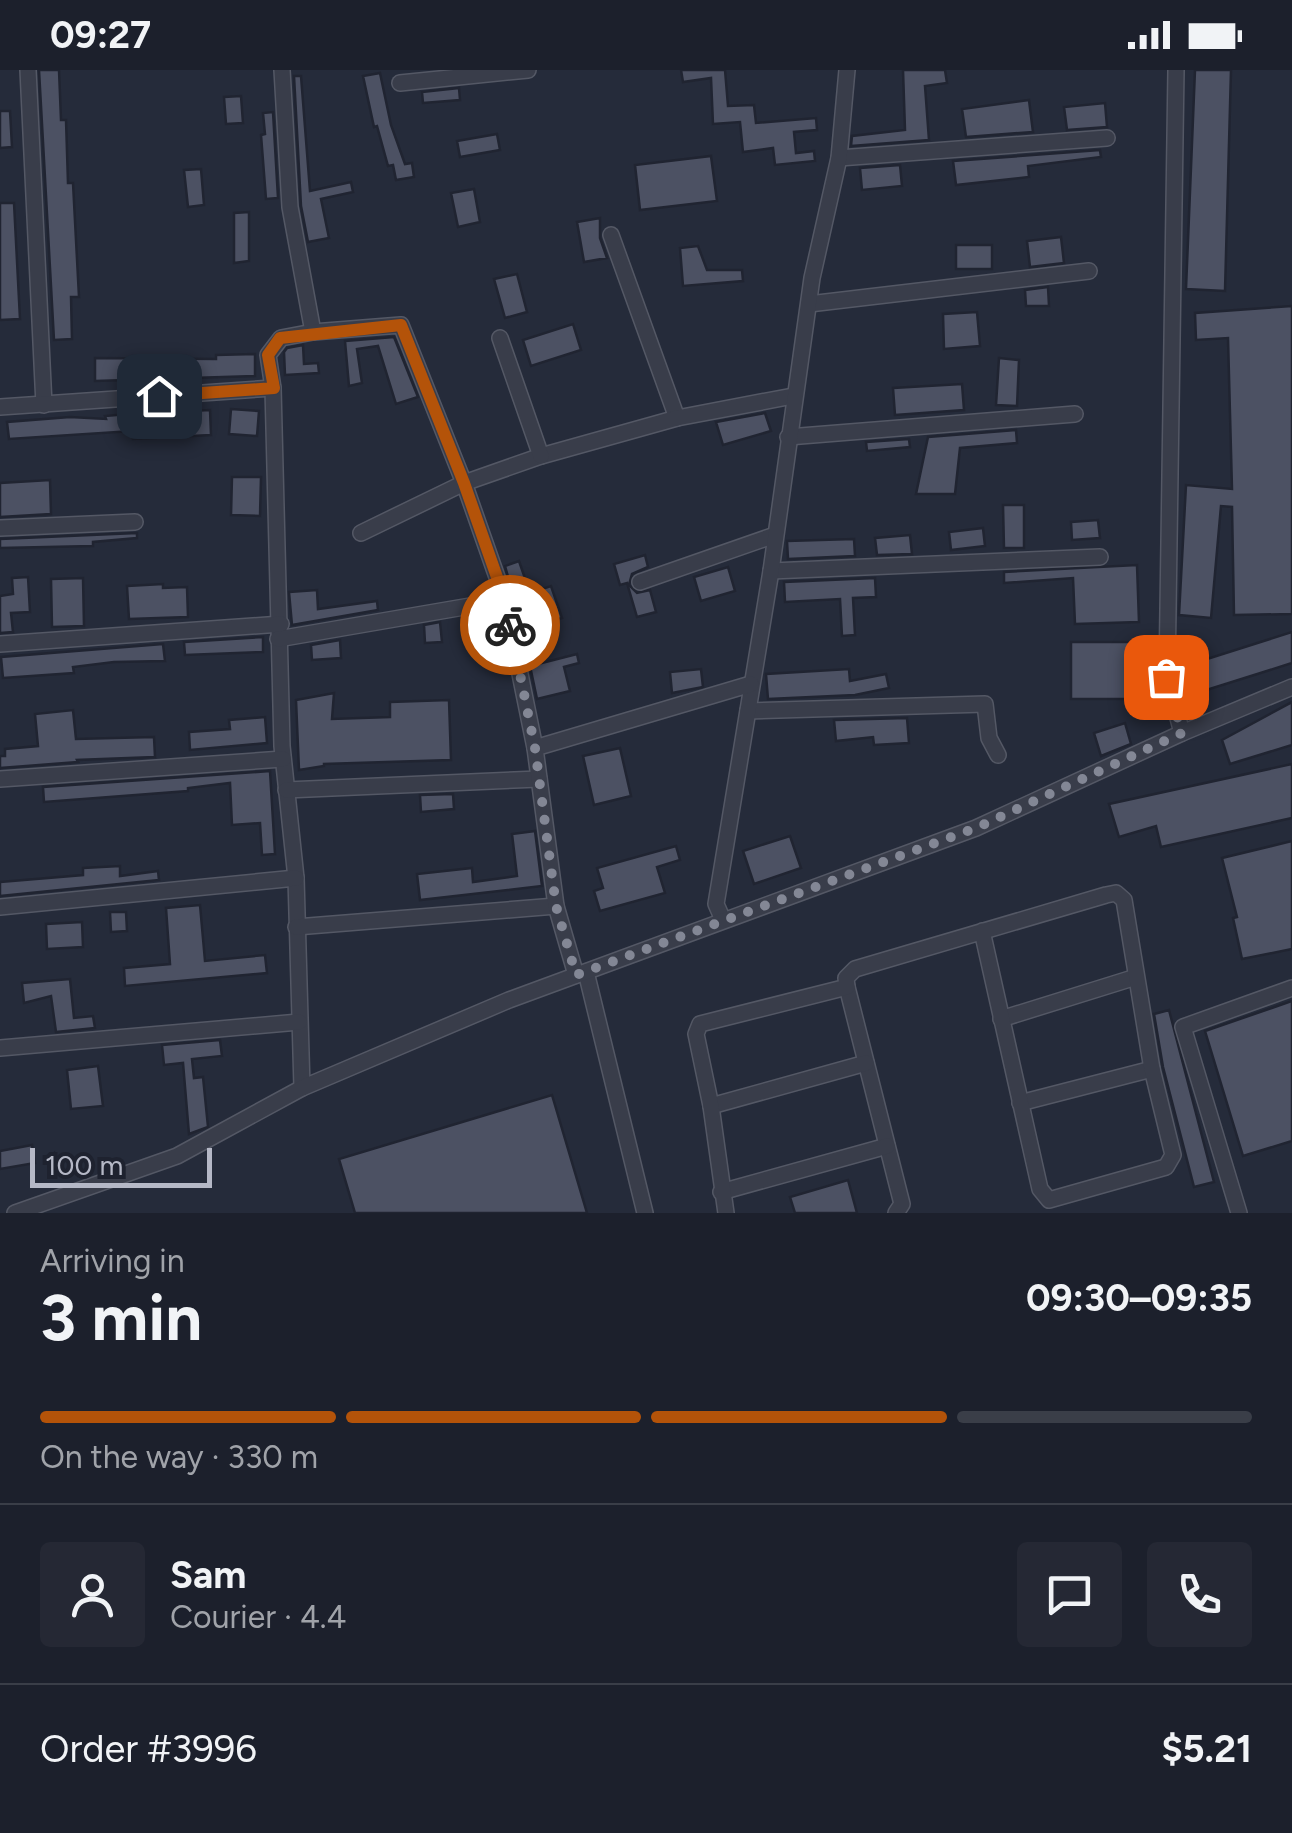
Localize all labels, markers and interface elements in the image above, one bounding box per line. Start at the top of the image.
text: 09:27 [50,12,151,58]
pin [117,354,202,439]
icon: home [132,369,187,424]
courier [460,575,560,675]
icon: bike [483,598,538,653]
pin [1124,635,1209,720]
icon: bag [1139,650,1194,705]
scale bar [30,1143,212,1188]
text: 100 m [45,1148,123,1182]
text: Arriving in [40,1242,185,1280]
text: 09:30–09:35 [1026,1275,1252,1321]
text: 3 min [40,1278,202,1356]
text: On the way · 330 m [40,1438,318,1476]
button: person [40,1542,145,1647]
button: chat [1017,1542,1122,1647]
button: phone [1147,1542,1252,1647]
text: Sam [170,1552,246,1598]
text: Courier · 4.4 [170,1598,346,1636]
text: Order #3996 [40,1726,257,1772]
text: $5.21 [1161,1726,1252,1772]

